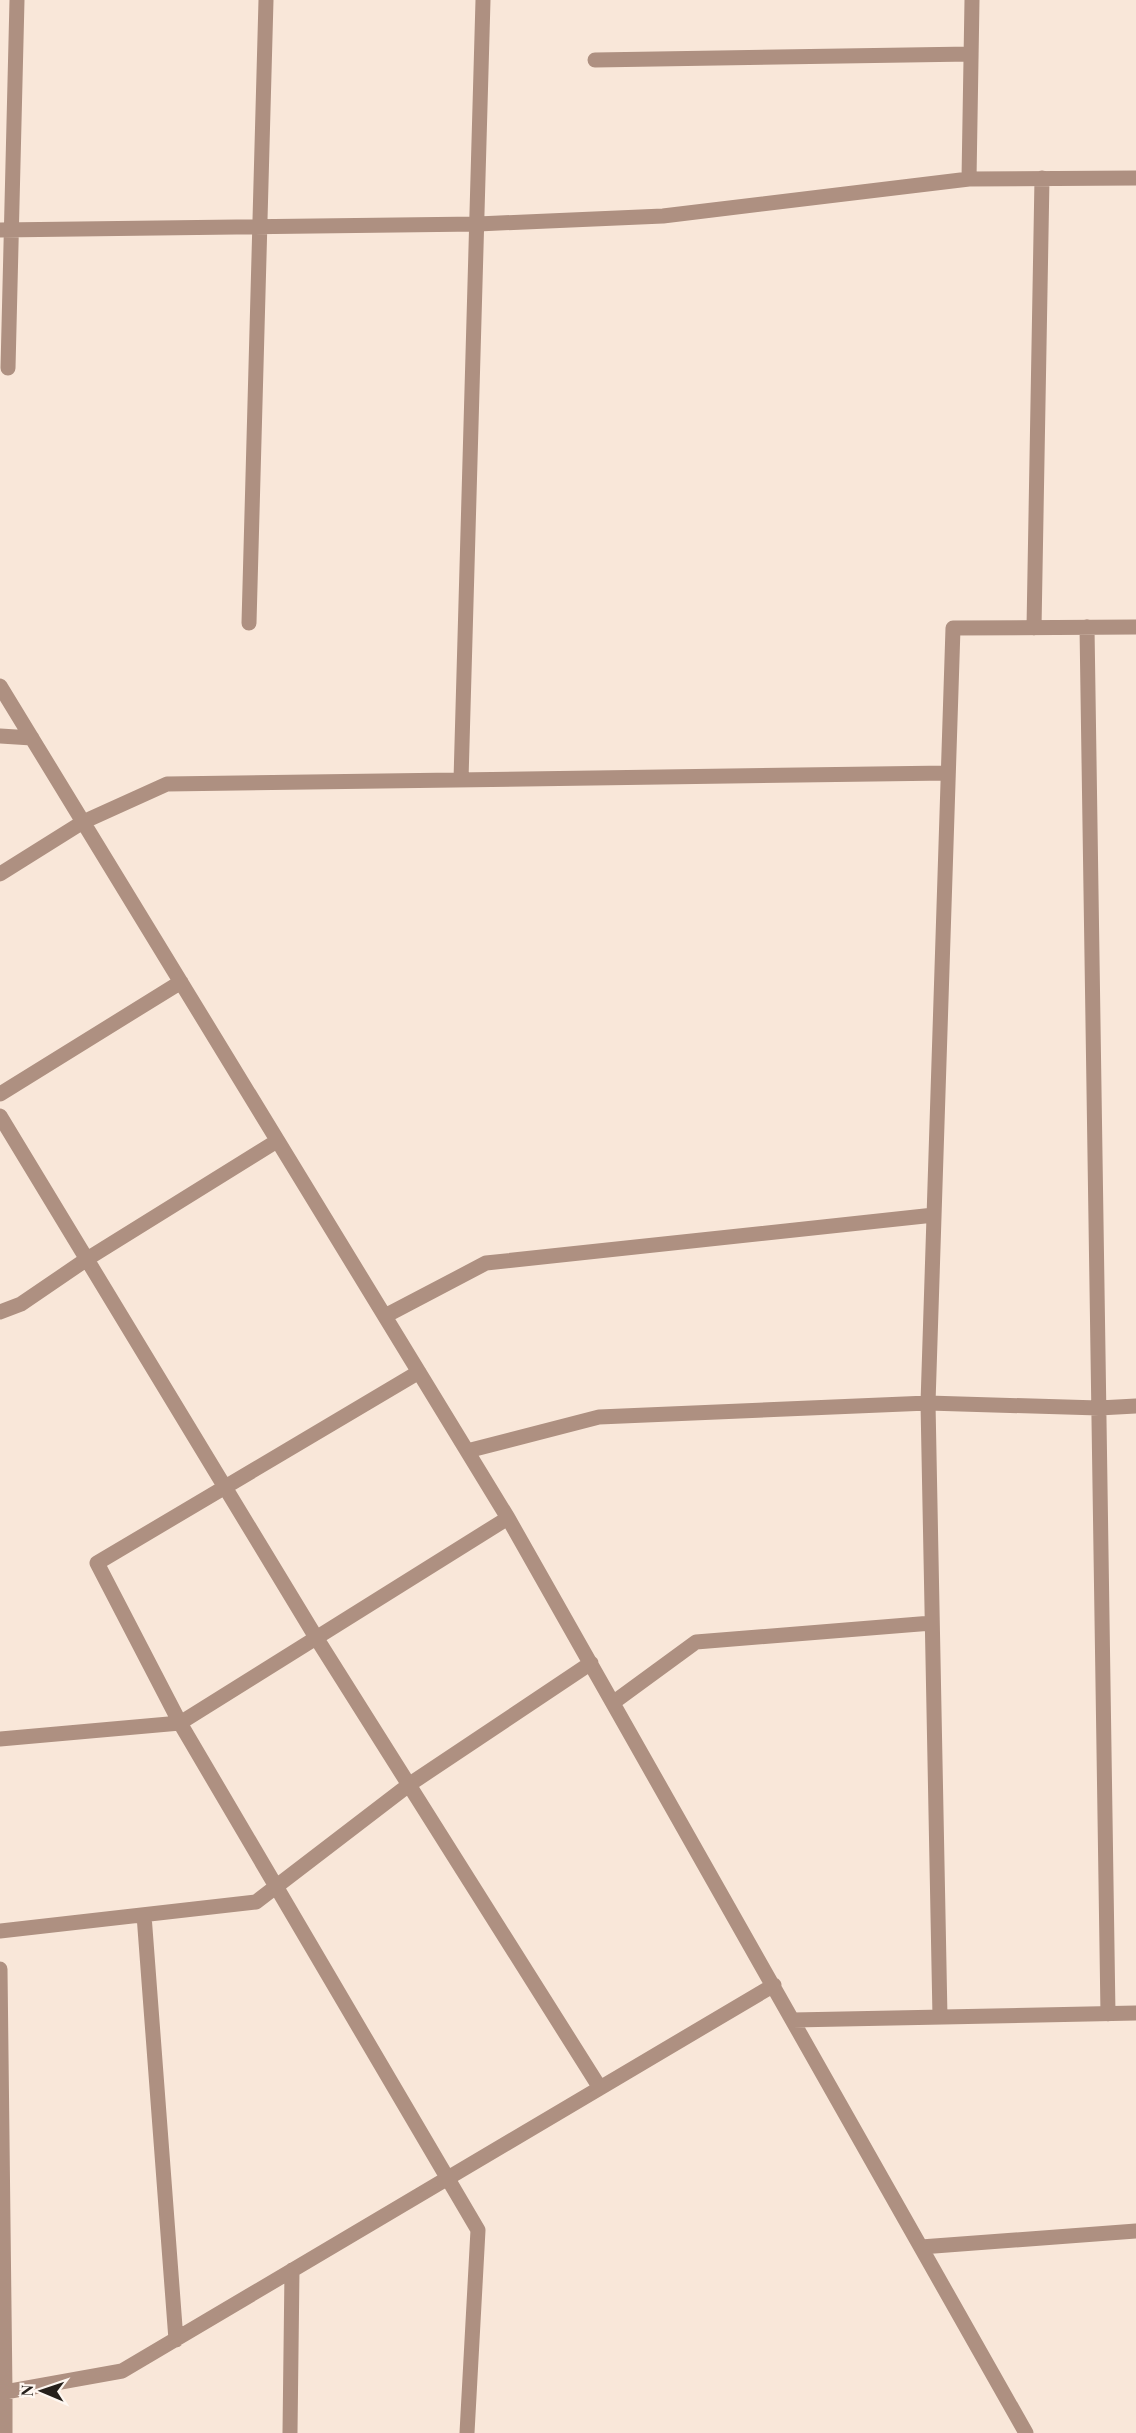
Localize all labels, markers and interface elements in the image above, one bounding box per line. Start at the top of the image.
north arrow [12,2361,72,2421]
text: N [16,2384,37,2397]

